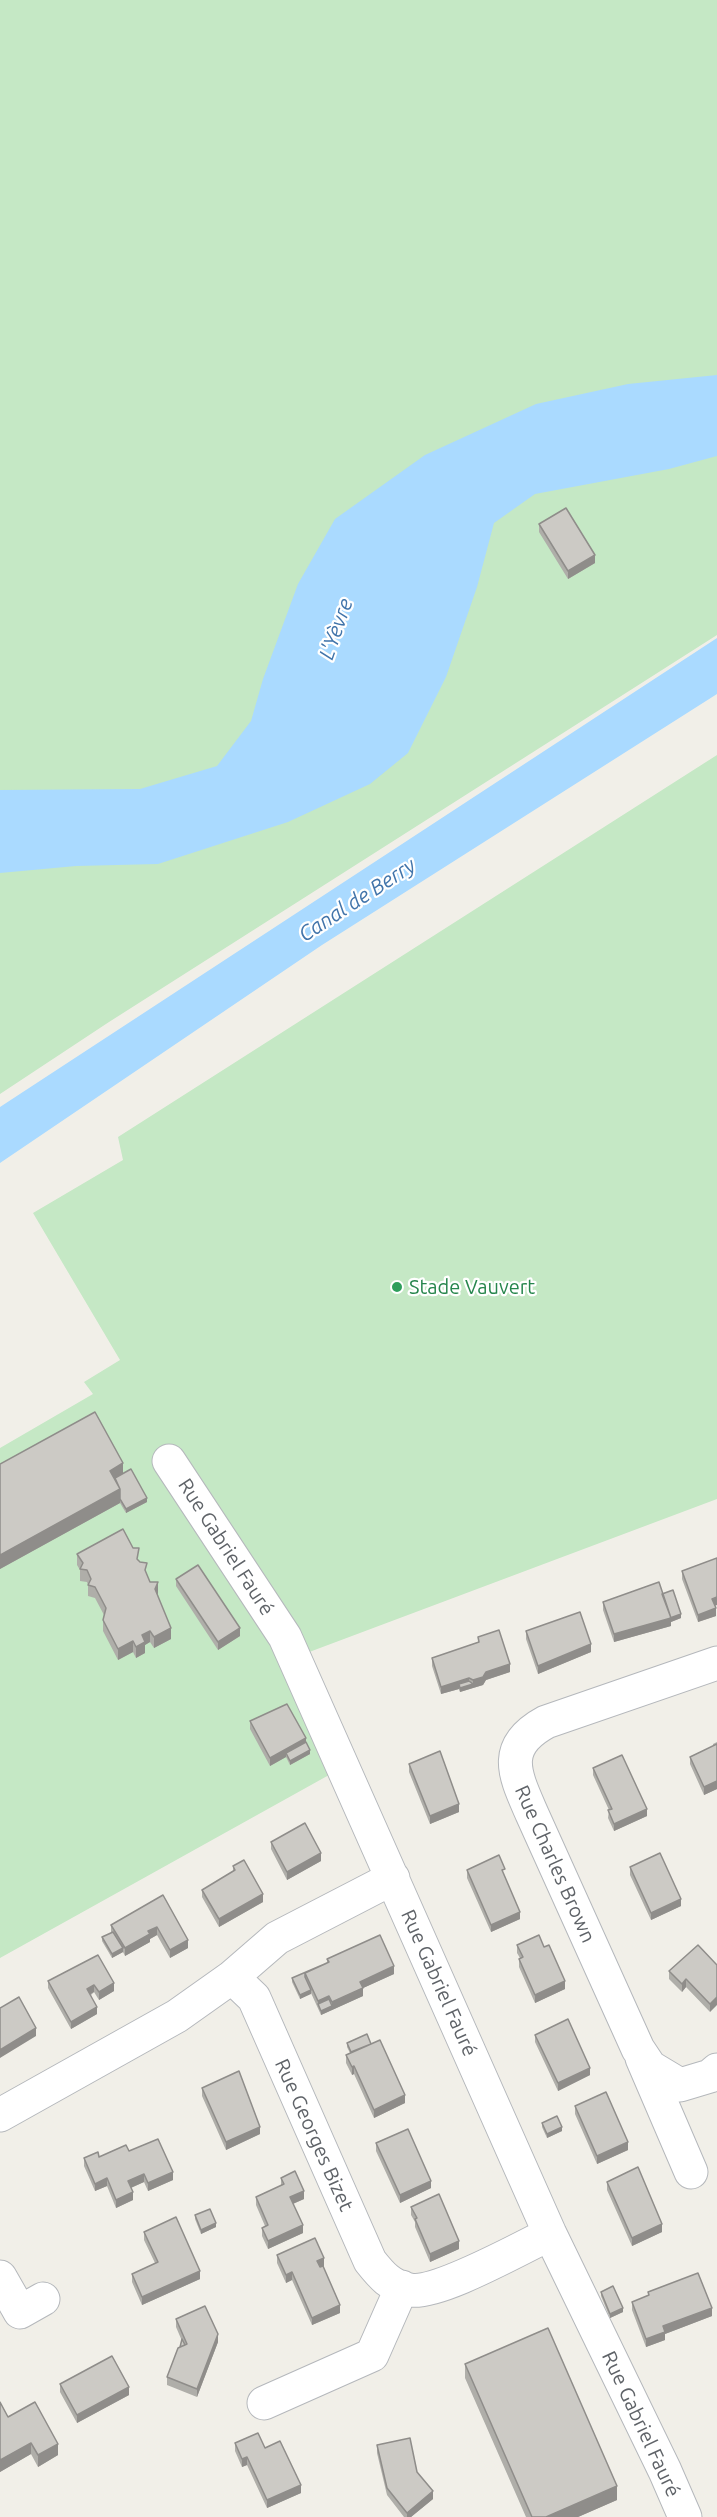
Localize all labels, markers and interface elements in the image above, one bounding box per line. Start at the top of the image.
water label: L'Yèvre [314,595,358,663]
water label: Canal de Berry [294,853,420,947]
place label: Stade Vauvert [409,1275,535,1299]
marker: Stade Vauvert [390,1280,404,1294]
street label: Rue Gabriel Fauré [173,1474,279,1620]
street label: Rue Charles Brown [510,1782,600,1946]
street label: Rue Gabriel Fauré [396,1906,482,2060]
street label: Rue Georges Bizet [270,2055,358,2215]
street label: Rue Gabriel Fauré [597,2347,685,2501]

